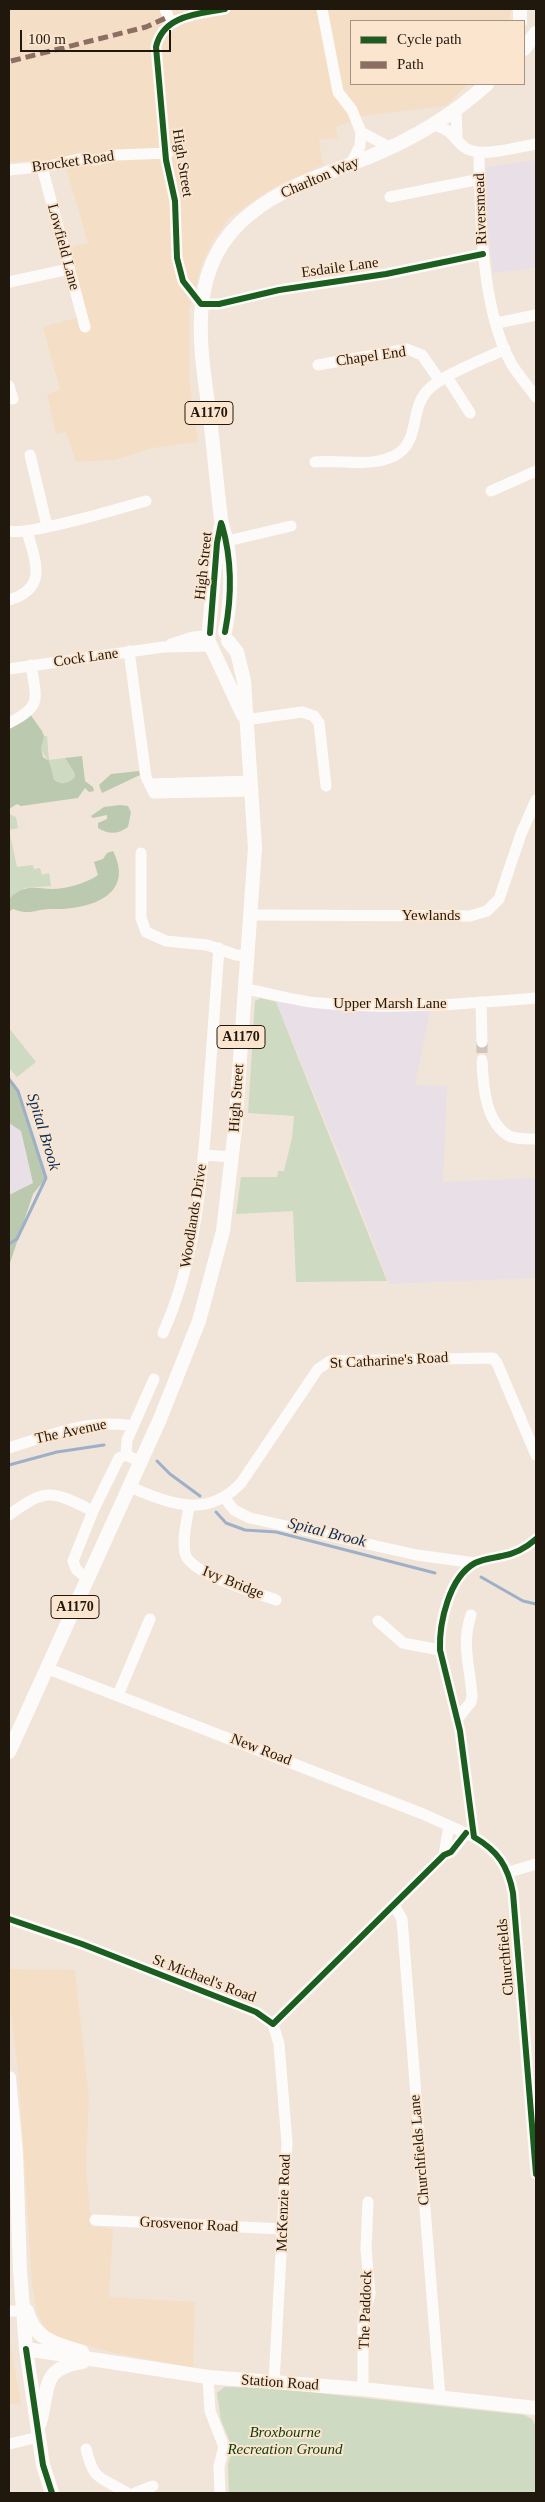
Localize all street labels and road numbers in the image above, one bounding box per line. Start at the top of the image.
street label: High Street [168,128,196,198]
street label: Brocket Road [31,147,115,177]
street label: Charlton Way [278,153,362,203]
street label: Riversmead [471,173,491,245]
street label: Lowfield Lane [43,202,83,292]
street label: Esdaile Lane [300,254,380,282]
street label: Chapel End [335,343,407,371]
road number: A1170 [185,402,233,424]
street label: High Street [191,531,217,601]
street label: Cock Lane [52,645,120,671]
street label: Yewlands [402,907,460,925]
street label: Upper Marsh Lane [333,995,447,1013]
road number: A1170 [217,1026,265,1048]
street label: High Street [226,1063,248,1133]
street label: Woodlands Drive [177,1163,211,1269]
street label: St Catharine's Road [329,1349,449,1373]
street label: The Avenue [34,1416,108,1448]
street label: Ivy Bridge [200,1563,266,1603]
road number: A1170 [51,1595,99,1618]
street label: New Road [228,1730,294,1770]
street label: Churchfields [494,1918,518,1996]
street label: St Michael's Road [150,1951,258,2007]
street label: Churchfields Lane [406,2094,434,2206]
street label: McKenzie Road [273,2154,295,2252]
street label: Grosvenor Road [139,2213,239,2237]
street label: The Paddock [356,2270,376,2350]
street label: Station Road [241,2371,319,2395]

